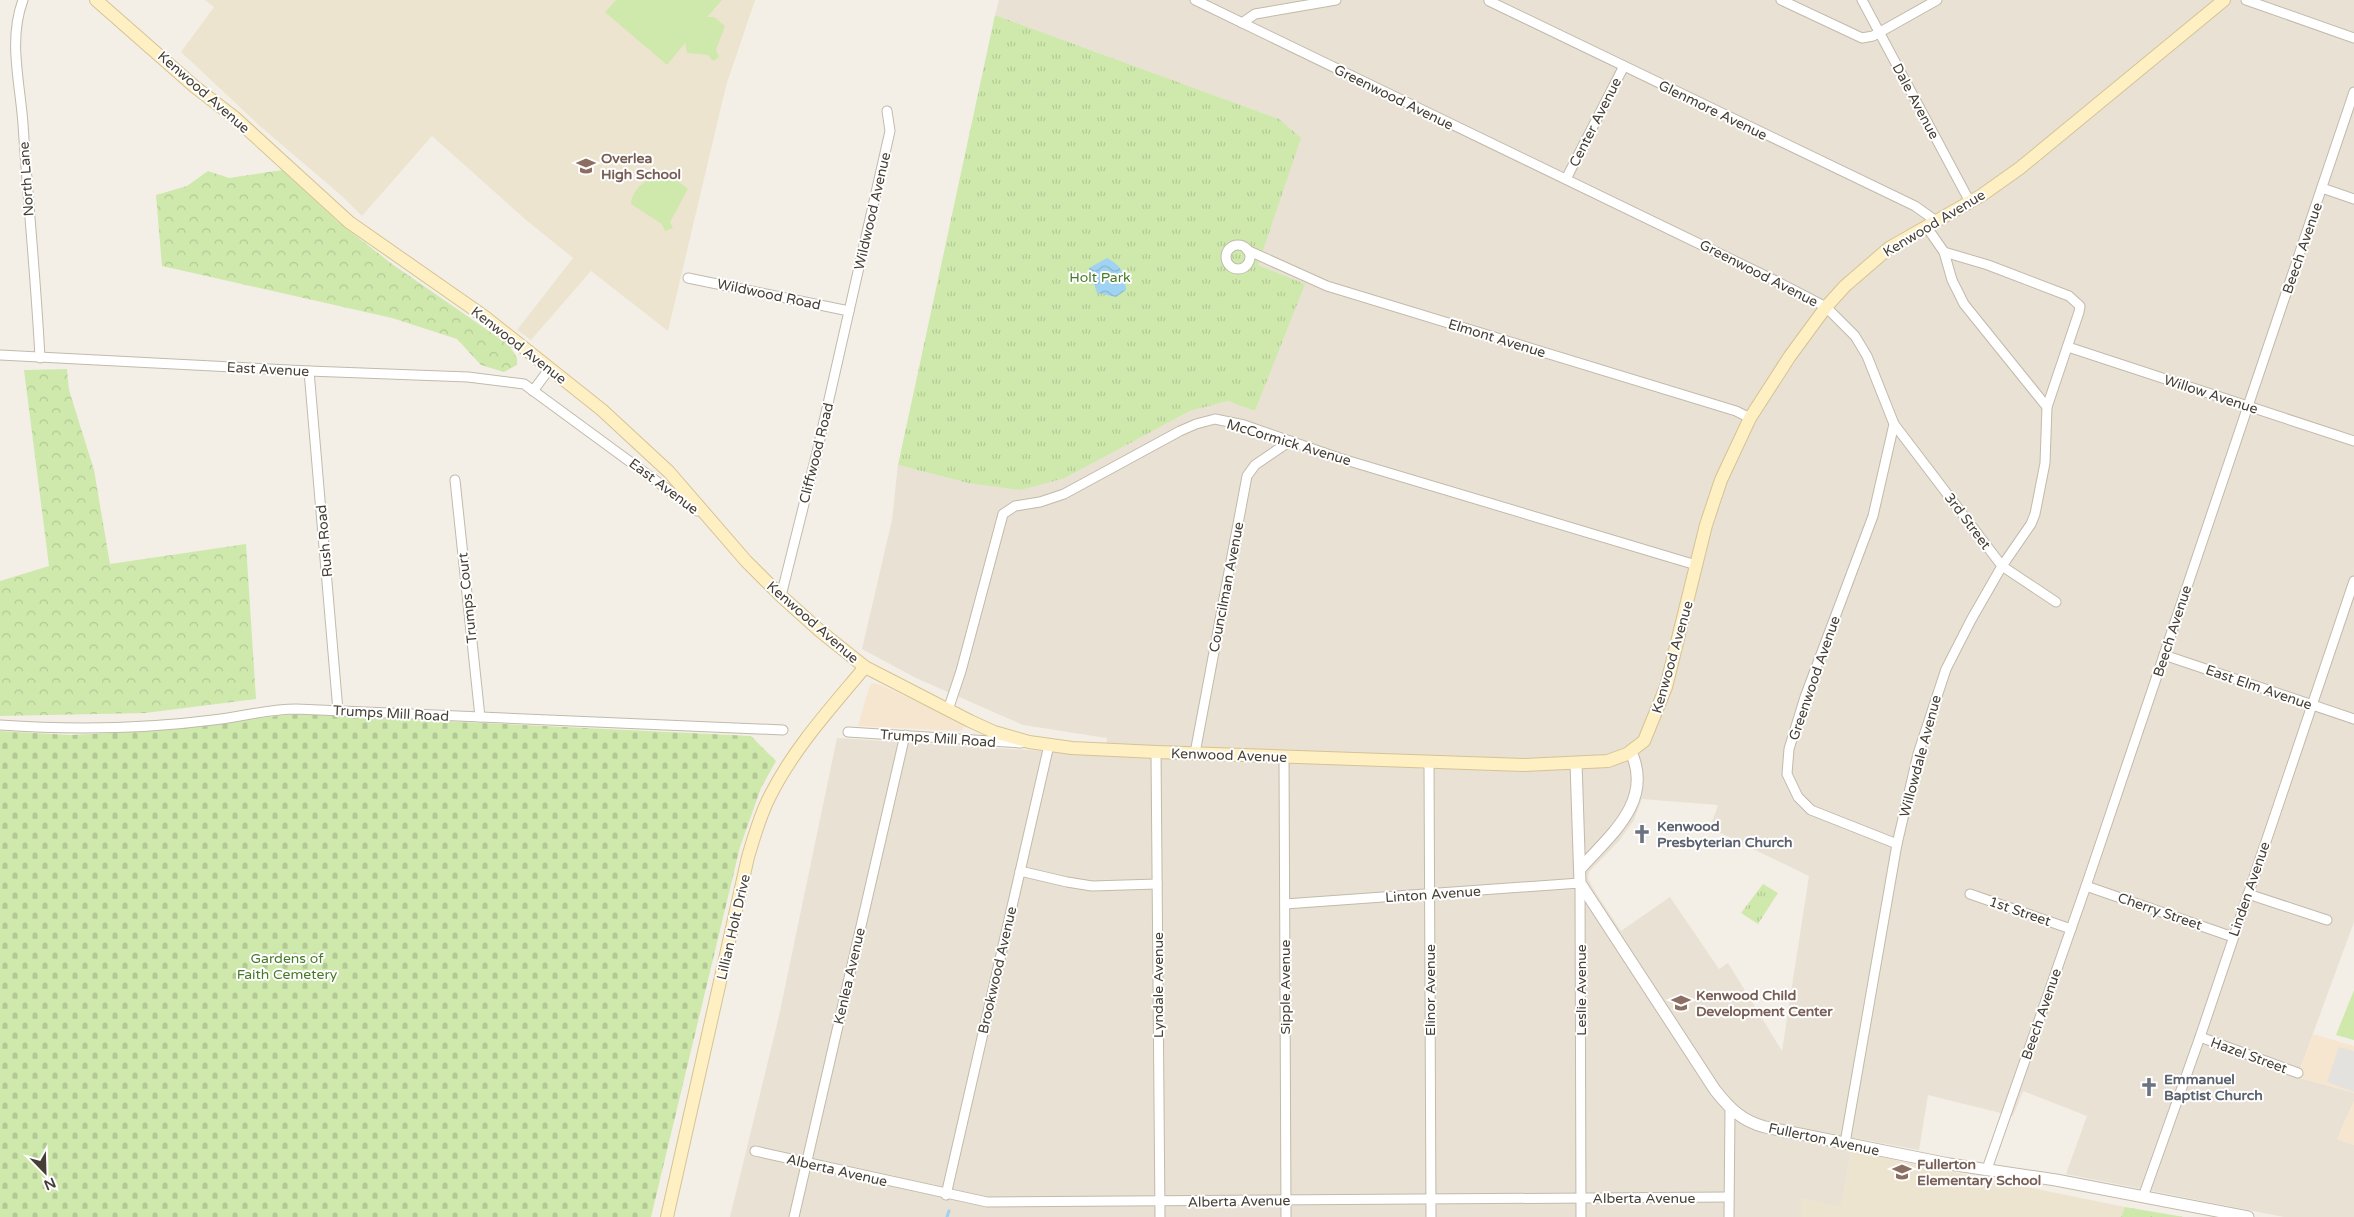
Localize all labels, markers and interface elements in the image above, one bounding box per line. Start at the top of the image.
street label: Kenwood Avenue [154,48,253,137]
street label: Dale Avenue [1888,60,1943,142]
street label: Greenwood Avenue [1331,61,1456,134]
street label: Center Avenue [1566,75,1625,170]
street label: Glenmore Avenue [1656,77,1770,144]
street label: North Lane [15,141,38,217]
place label: Overlea High School [601,150,681,183]
street label: Wildwood Avenue [851,150,894,272]
school or university icon: Overlea High School [575,155,597,177]
street label: Kenwood Avenue [1880,186,1989,261]
street label: Beech Avenue [2279,200,2326,296]
street label: Greenwood Avenue [1697,236,1821,311]
park label: Holt Park [1069,269,1131,286]
street label: Wildwood Road [716,275,822,314]
street label: Kenwood Avenue [468,303,570,388]
street label: Elmont Avenue [1446,316,1548,361]
street label: East Avenue [226,359,310,380]
street label: Willow Avenue [2162,371,2260,418]
street label: Cliffwood Road [796,401,837,505]
street label: McCormick Avenue [1225,415,1353,470]
street label: East Avenue [626,455,702,518]
street label: 3rd Street [1941,490,1995,553]
street label: Rush Road [313,504,336,578]
street label: Councilman Avenue [1206,520,1247,654]
street label: Trumps Court [454,551,481,644]
street label: Kenwood Avenue [763,578,862,667]
street label: Beech Avenue [2150,583,2195,679]
street label: Kenwood Avenue [1648,599,1697,715]
street label: Greenwood Avenue [1785,614,1844,743]
street label: East Elm Avenue [2203,661,2314,714]
street label: Willowdale Avenue [1896,693,1945,819]
street label: Trumps Mill Road [332,702,449,725]
street label: Trumps Mill Road [879,726,997,751]
street label: Kenwood Avenue [1171,745,1287,766]
place label: Kenwood Presbyterian Church [1657,818,1793,851]
church icon: Kenwood Presbyterian Church [1631,823,1653,845]
street label: Linden Avenue [2225,839,2274,939]
street label: Lillian Holt Drive [713,873,754,982]
street label: Linton Avenue [1385,883,1482,906]
street label: Cherry Street [2115,889,2205,934]
street label: 1st Street [1987,893,2054,930]
street label: Brookwood Avenue [975,905,1020,1035]
street label: Kenlea Avenue [830,926,869,1026]
street label: Lyndale Avenue [1150,932,1167,1038]
street label: Sipple Avenue [1277,940,1294,1034]
street label: Elinor Avenue [1422,944,1439,1036]
street label: Leslie Avenue [1573,944,1590,1036]
park label: Gardens of Faith Cemetery [237,950,338,983]
street label: Beech Avenue [2018,966,2065,1062]
place label: Kenwood Child Development Center [1696,987,1833,1020]
school or university icon: Kenwood Child Development Center [1670,992,1692,1014]
street label: Hazel Street [2208,1034,2290,1077]
place label: Emmanuel Baptist Church [2164,1071,2263,1104]
church icon: Emmanuel Baptist Church [2138,1076,2160,1098]
street label: Fullerton Avenue [1767,1119,1881,1160]
north arrow [20,1147,70,1197]
street label: Alberta Avenue [785,1151,889,1190]
place label: Fullerton Elementary School [1917,1156,2041,1189]
school or university icon: Fullerton Elementary School [1891,1161,1913,1183]
text: N [41,1173,58,1194]
street label: Alberta Avenue [1593,1190,1696,1207]
street label: Alberta Avenue [1187,1192,1291,1211]

